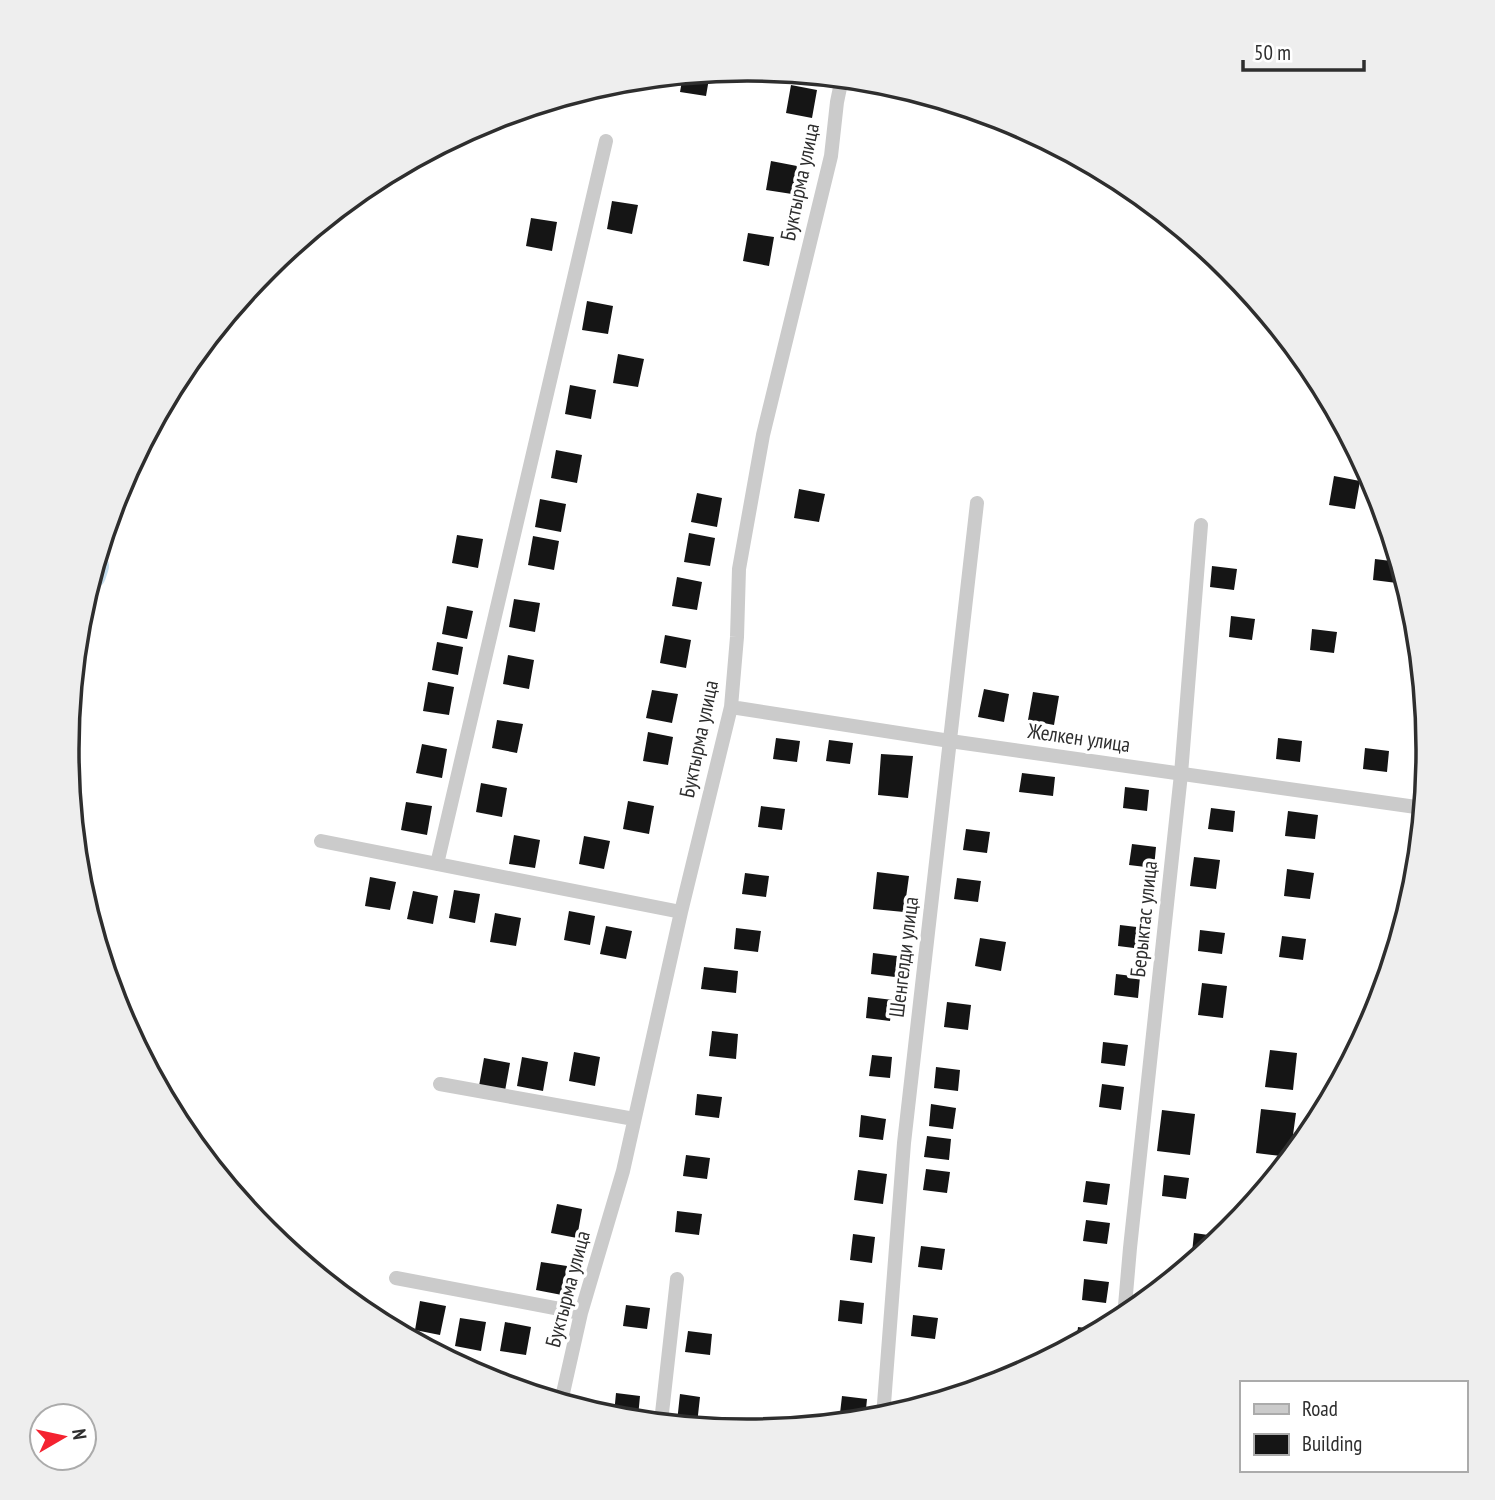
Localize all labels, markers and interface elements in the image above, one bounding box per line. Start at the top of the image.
scale bar [1243,28,1364,72]
text: 50 m [1254,39,1291,66]
street label: Буктырма улица [774,121,825,243]
street label: Буктырма улица [673,678,724,800]
street label: Желкен улица [1025,717,1132,758]
street label: Берыктас улица [1124,860,1163,978]
street label: Шенгелди улица [883,895,924,1019]
street label: Буктырма улица [539,1228,596,1350]
legend [1240,1381,1467,1472]
text: Road [1302,1395,1338,1422]
north arrow [28,1402,98,1472]
text: N [67,1427,92,1441]
text: Building [1302,1430,1362,1457]

